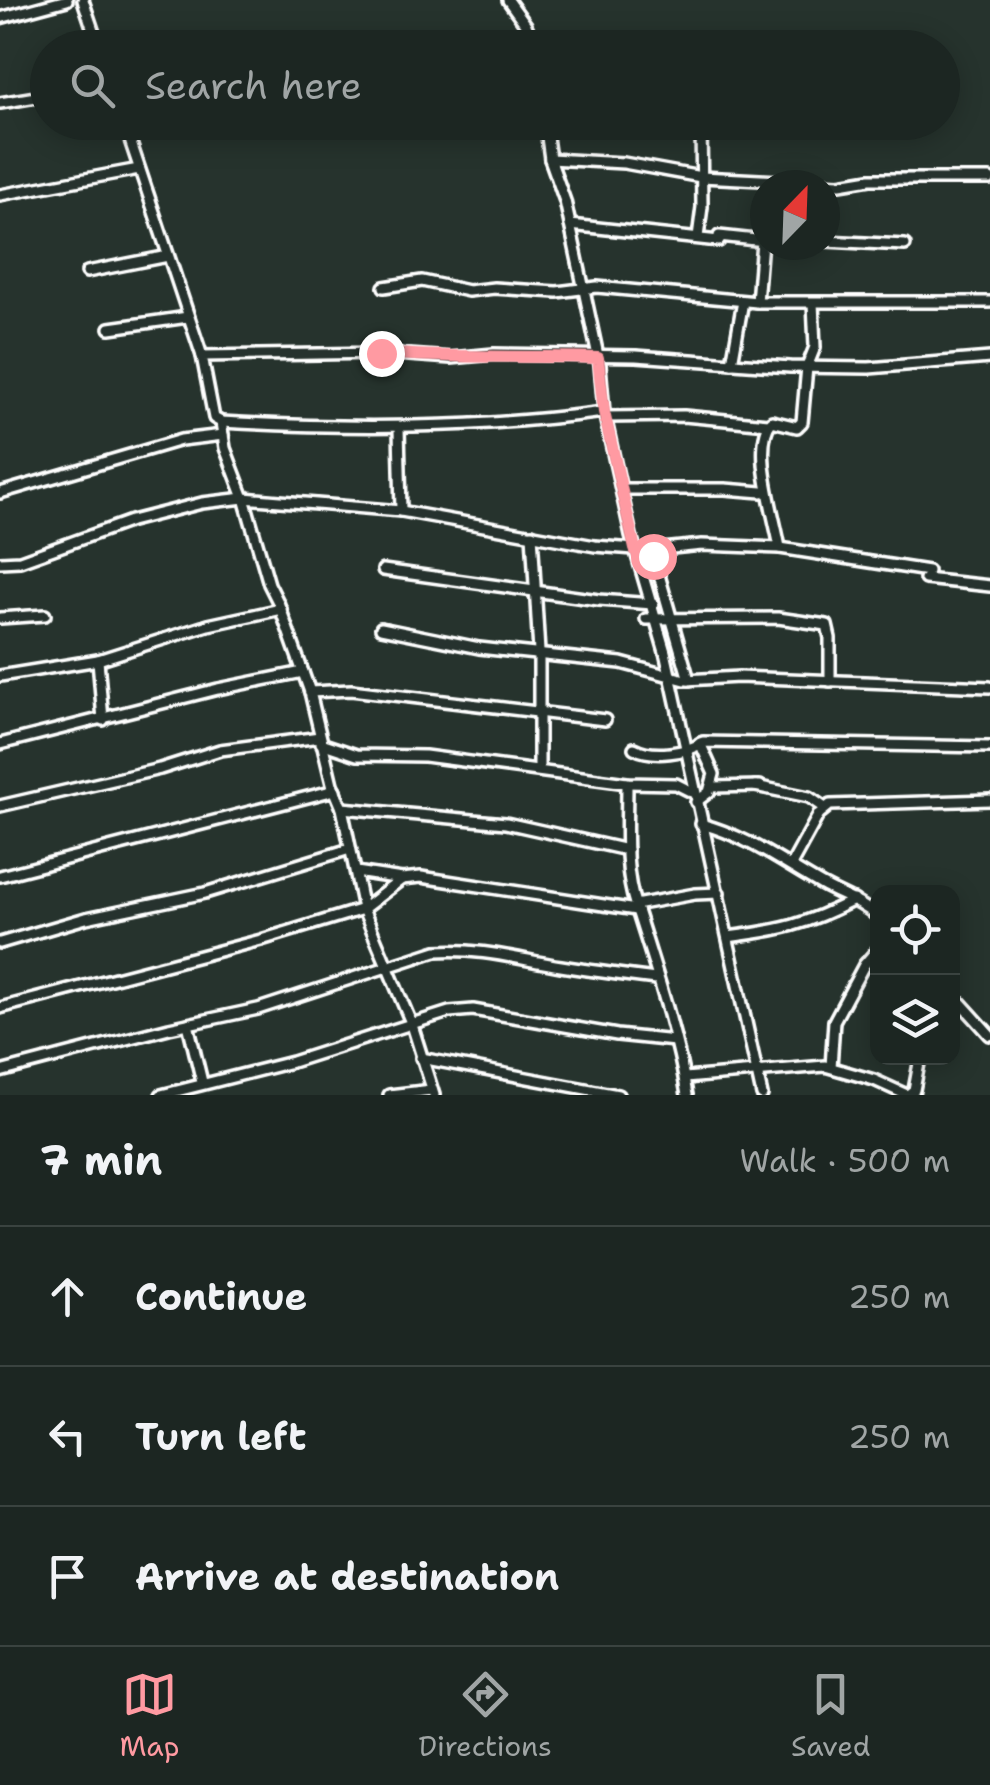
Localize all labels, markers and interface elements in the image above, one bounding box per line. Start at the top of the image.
search box [30,30,960,140]
icon: search [65,58,120,113]
text: Search here [145,60,362,111]
north arrow [750,170,840,260]
route end [359,331,405,377]
route start [631,534,677,580]
map controls [870,885,960,1065]
button: locate [870,885,960,975]
button: layers [870,975,960,1065]
text: 7 min [40,1132,162,1188]
text: Walk · 500 m [739,1139,950,1182]
icon: ahead [40,1269,95,1324]
text: Continue [135,1271,307,1322]
text: 250 m [848,1275,950,1318]
icon: left [40,1409,95,1464]
text: Turn left [135,1411,307,1462]
text: 250 m [848,1415,950,1458]
icon: arrive [40,1549,95,1604]
text: Arrive at destination [135,1551,559,1602]
tab: Map [120,1667,179,1765]
tab: Directions [418,1667,552,1765]
tab: Saved [791,1667,870,1765]

